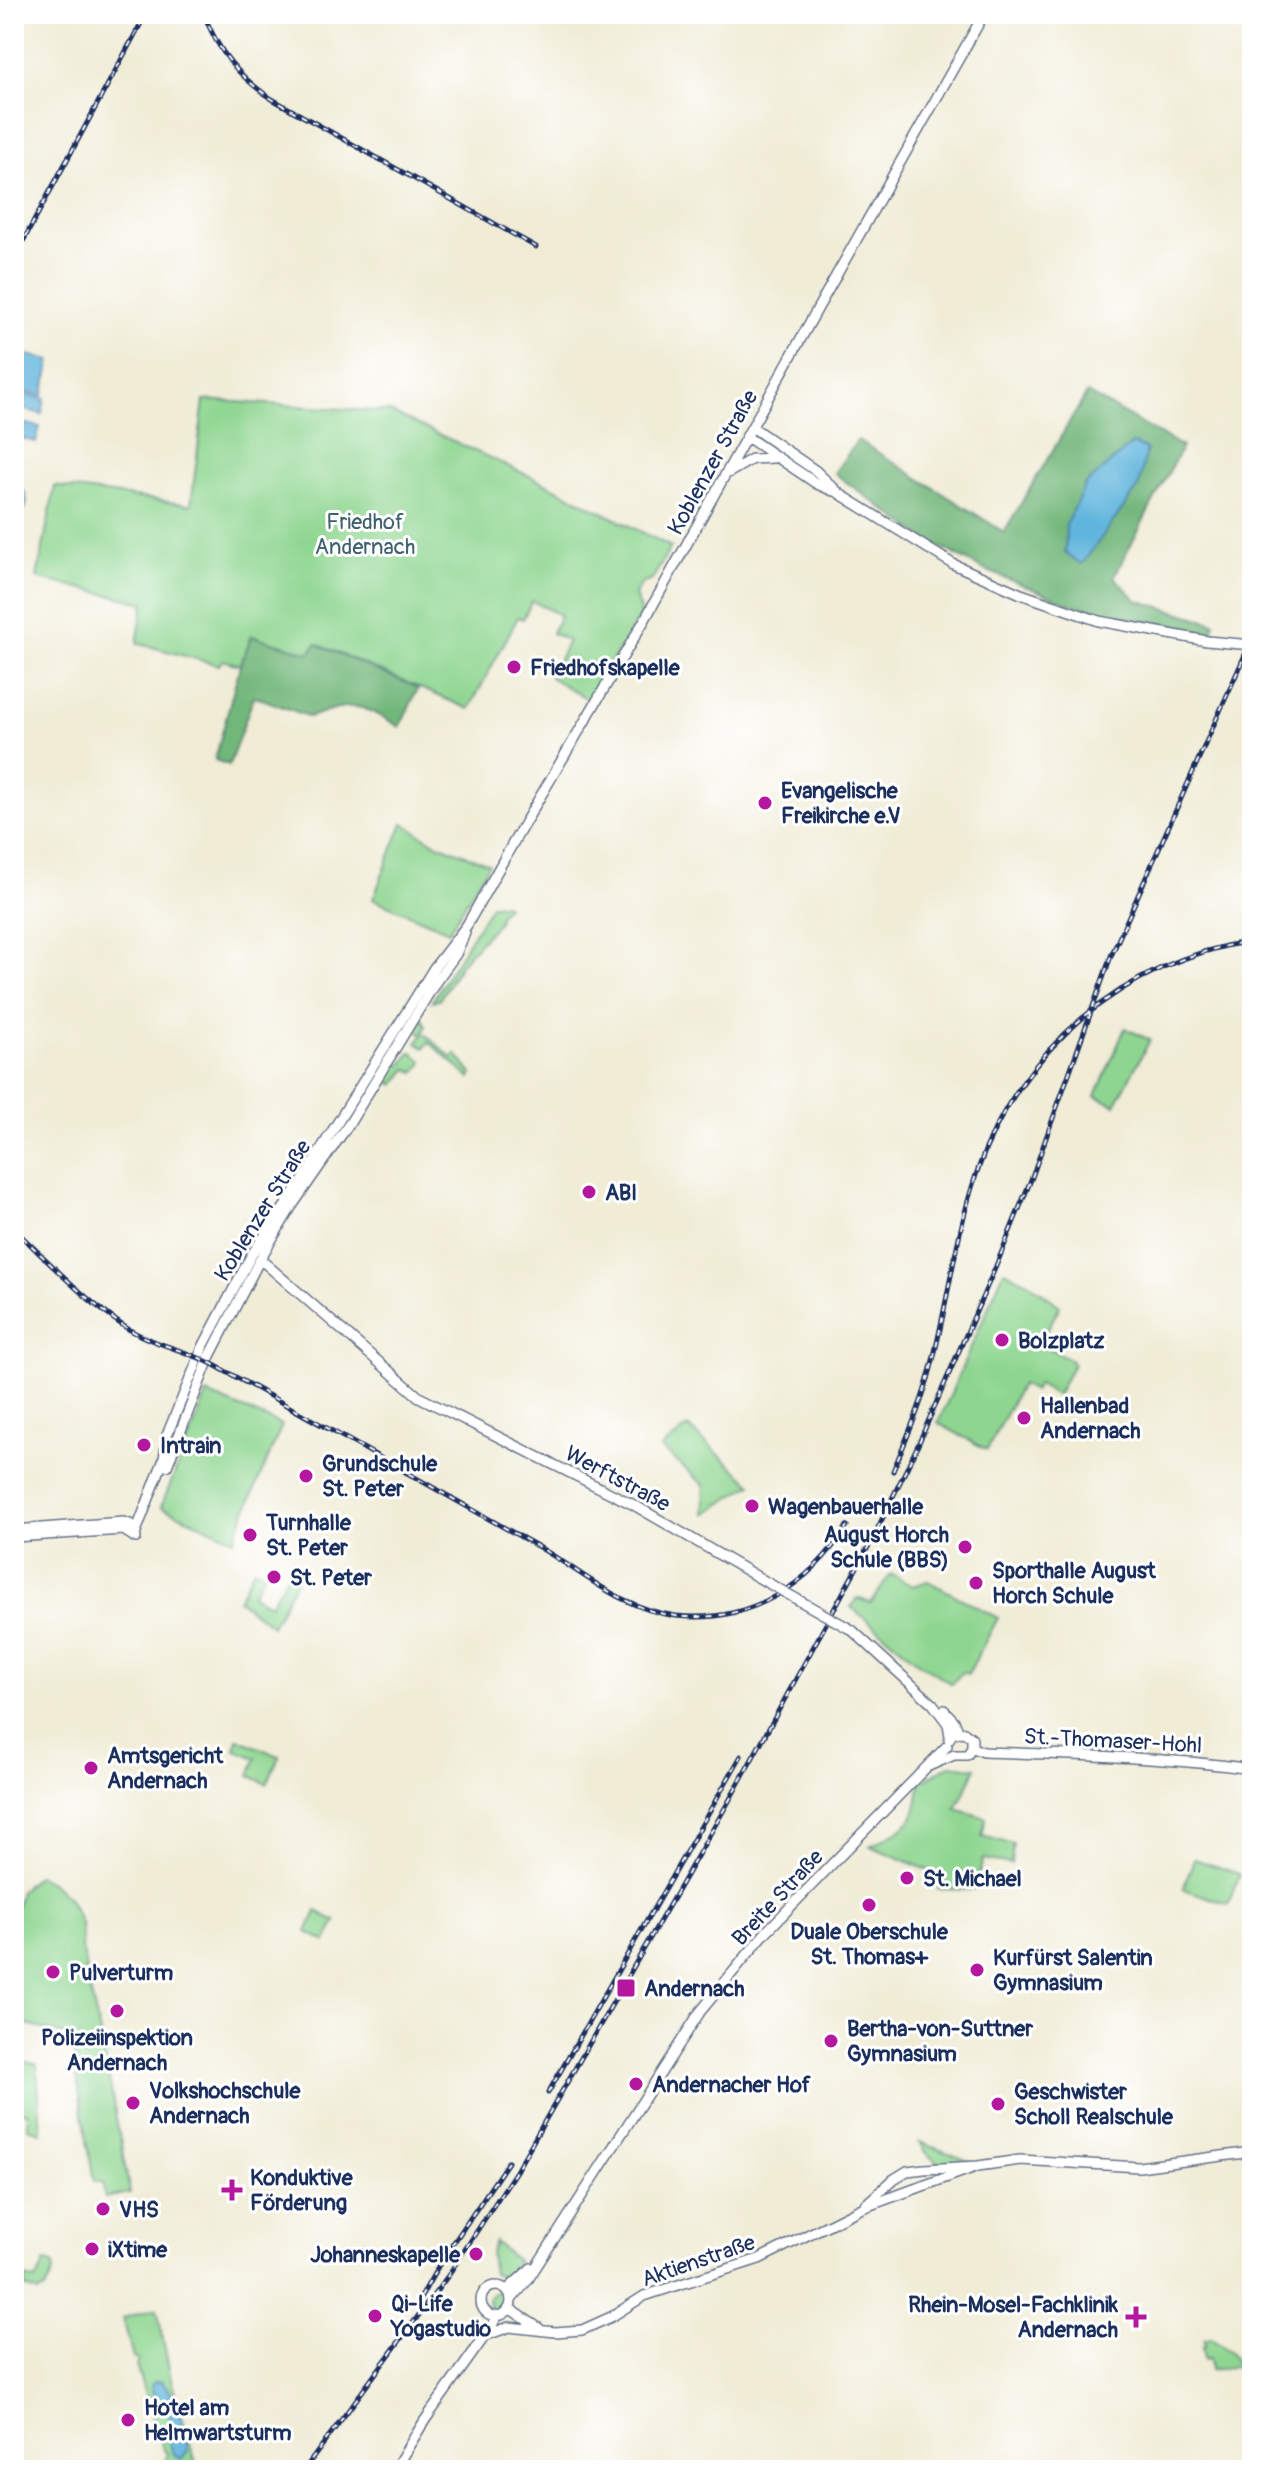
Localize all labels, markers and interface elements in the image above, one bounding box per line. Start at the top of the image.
street label: Koblenzer Straße [661,385,764,540]
park label: Friedhof Andernach [315,508,415,561]
place label: Friedhofskapelle [530,654,681,682]
marker: Friedhofskapelle [505,658,523,676]
place label: Evangelische Freikirche e.V [781,777,901,830]
marker: Evangelische Freikirche e.V [756,794,774,812]
street label: Koblenzer Straße [208,1134,318,1286]
place label: ABI [605,1179,637,1207]
marker: ABI [580,1183,598,1201]
place label: Bolzplatz [1018,1327,1105,1355]
marker: Bolzplatz [993,1331,1011,1349]
place label: Hallenbad Andernach [1040,1392,1141,1445]
marker: Hallenbad Andernach [1015,1409,1033,1427]
place label: Intrain [160,1432,222,1460]
marker: Intrain [135,1436,153,1454]
street label: Werftstraße [560,1440,675,1518]
place label: Grundschule St. Peter [322,1450,438,1503]
marker: Grundschule St. Peter [297,1467,315,1485]
place label: Wagenbauerhalle [768,1493,924,1521]
marker: Wagenbauerhalle [743,1497,761,1515]
place label: Turnhalle St. Peter [265,1509,352,1562]
place label: August Horch Schule (BBS) [824,1521,949,1574]
marker: Turnhalle St. Peter [241,1526,259,1544]
marker: August Horch Schule (BBS) [956,1538,974,1556]
place label: Sporthalle August Horch Schule [992,1557,1157,1610]
place label: St. Peter [290,1564,373,1592]
marker: St. Peter [265,1568,283,1586]
marker: Sporthalle August Horch Schule [967,1574,985,1592]
street label: St.-Thomaser-Hohl [1023,1722,1203,1760]
place label: Amtsgericht Andernach [107,1742,224,1795]
marker: Amtsgericht Andernach [82,1759,100,1777]
street label: Breite Straße [726,1844,830,1952]
place label: St. Michael [923,1865,1022,1893]
marker: St. Michael [898,1869,916,1887]
marker: Duale Oberschule St. Thomas+ [860,1896,878,1914]
place label: Duale Oberschule St. Thomas+ [790,1918,949,1971]
place label: Kurfürst Salentin Gymnasium [993,1944,1153,1997]
place label: Pulverturm [69,1959,173,1987]
marker: Kurfürst Salentin Gymnasium [968,1961,986,1979]
marker: Pulverturm [44,1963,62,1981]
place label: Andernach [644,1975,745,2003]
marker: Andernach [615,1977,637,1999]
marker: Polizeiinspektion Andernach [108,2002,126,2020]
place label: Bertha-von-Suttner Gymnasium [847,2015,1034,2068]
place label: Polizeiinspektion Andernach [41,2024,193,2077]
marker: Bertha-von-Suttner Gymnasium [822,2032,840,2050]
place label: Andernacher Hof [652,2071,812,2099]
marker: Andernacher Hof [627,2075,645,2093]
place label: Volkshochschule Andernach [149,2077,301,2130]
place label: Geschwister Scholl Realschule [1014,2078,1174,2131]
marker: Volkshochschule Andernach [124,2094,142,2112]
marker: Geschwister Scholl Realschule [989,2095,1007,2113]
place label: Konduktive Förderung [250,2164,354,2217]
marker: Konduktive Förderung [221,2179,243,2201]
place label: VHS [119,2196,159,2224]
marker: VHS [94,2200,112,2218]
street label: Aktienstraße [638,2228,759,2293]
place label: iXtime [108,2236,168,2264]
marker: iXtime [83,2240,101,2258]
place label: Johanneskapelle [310,2241,461,2269]
marker: Johanneskapelle [467,2245,485,2263]
place label: Qi-Life Yogastudio [390,2290,491,2343]
place label: Rhein-Mosel-Fachklinik Andernach [908,2291,1119,2344]
marker: Rhein-Mosel-Fachklinik Andernach [1125,2306,1147,2328]
marker: Qi-Life Yogastudio [366,2307,384,2325]
place label: Hotel am Helmwartsturm [144,2394,292,2447]
marker: Hotel am Helmwartsturm [119,2411,137,2429]

